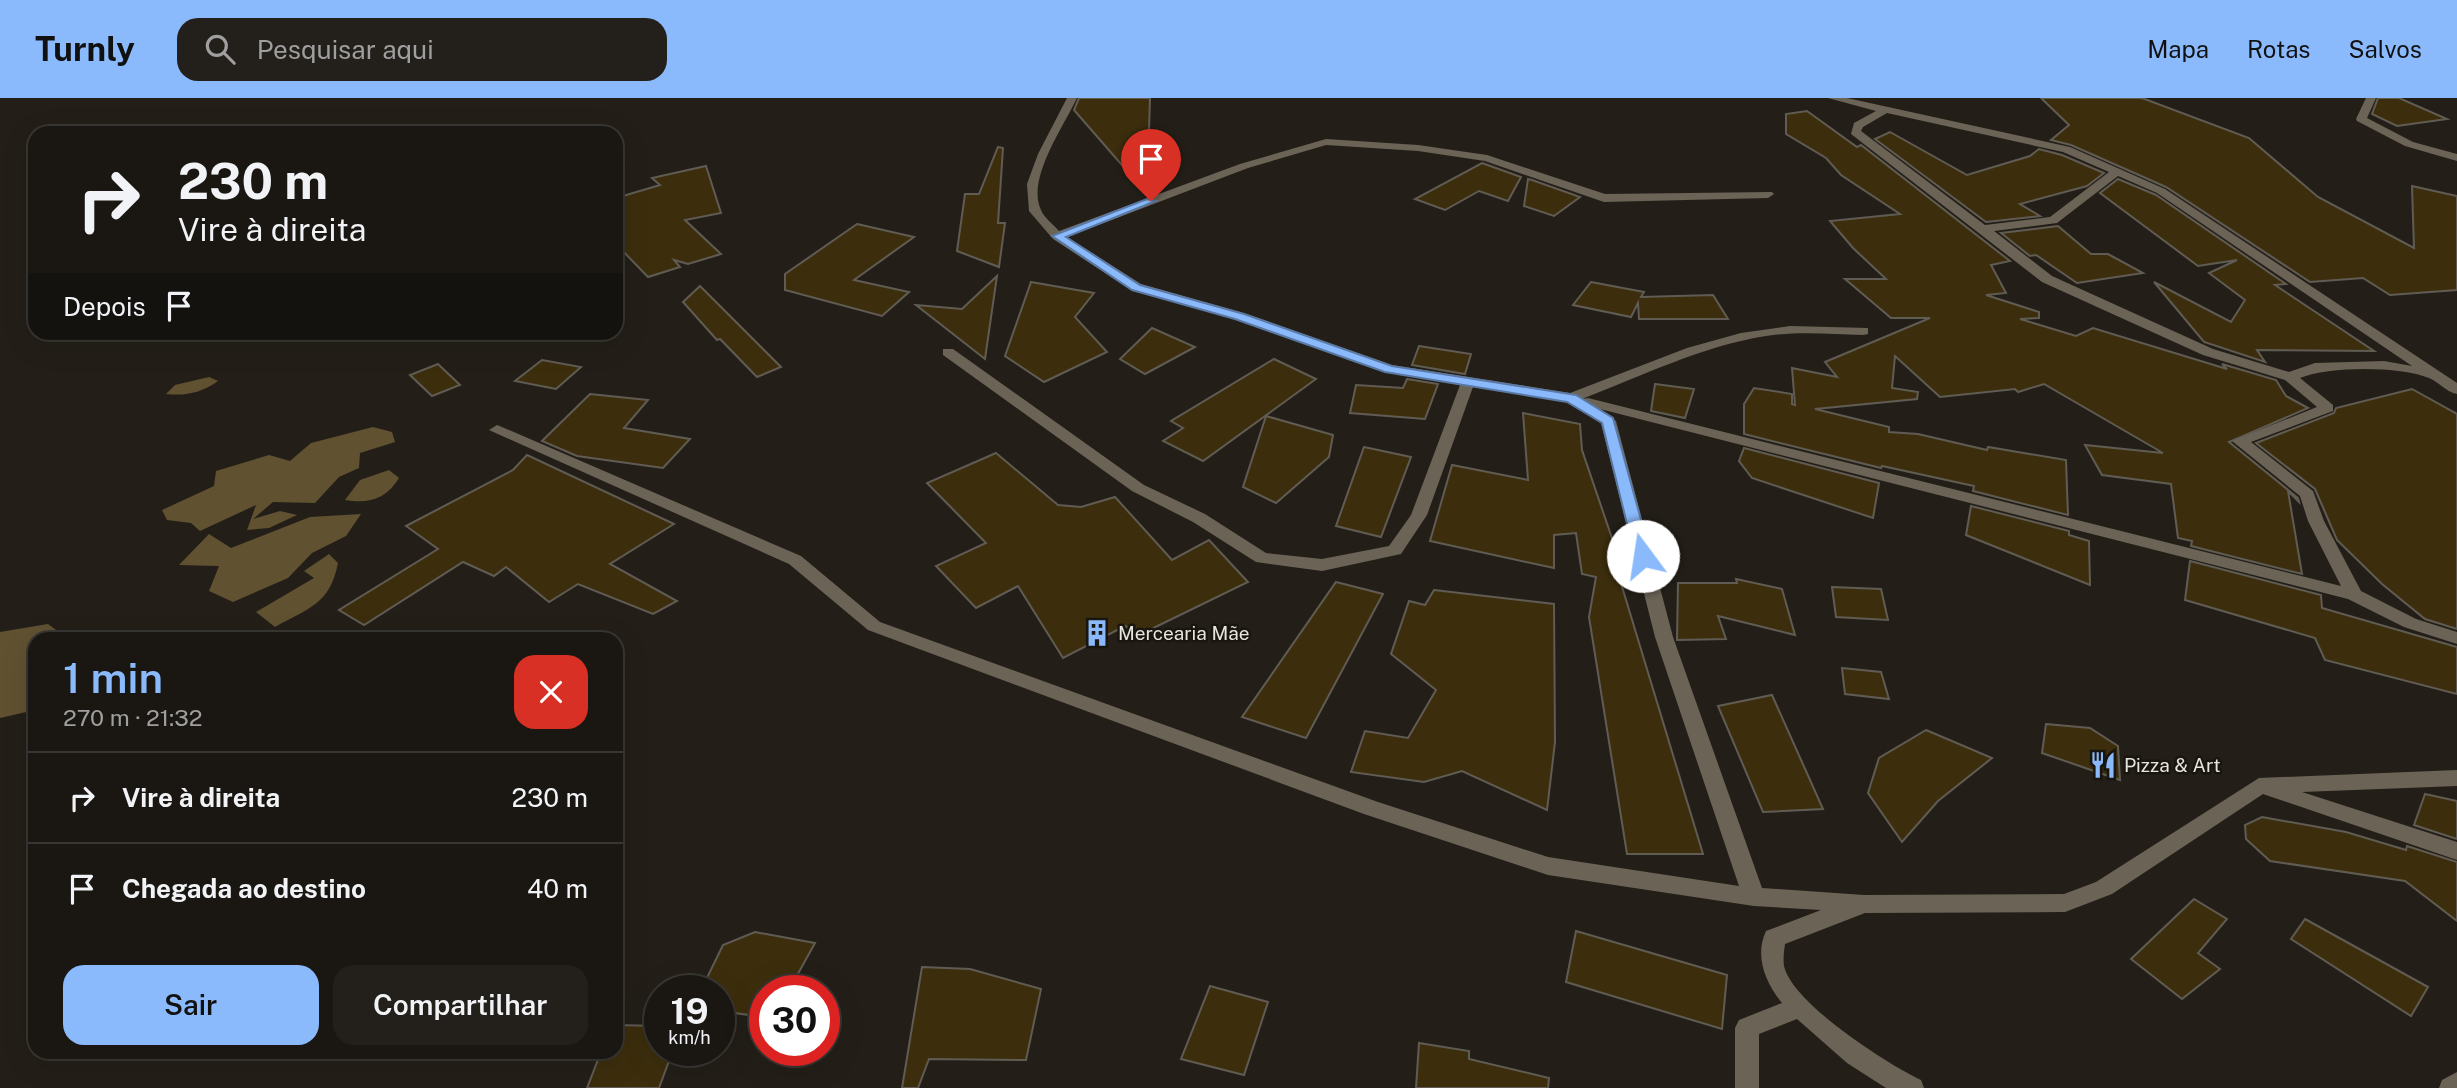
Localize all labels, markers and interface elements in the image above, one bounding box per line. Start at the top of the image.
search box [177,18,667,81]
text: Turnly [35,30,135,68]
icon: search [201,30,239,68]
text: Pesquisar aqui [257,34,434,65]
text: Mapa [2147,35,2209,63]
text: Rotas [2247,35,2310,63]
text: Salvos [2348,35,2422,63]
pin [1121,129,1181,201]
icon: arrive [1132,140,1170,178]
text: 230 m [178,152,328,210]
icon: right [63,154,154,245]
text: Vire à direita [178,211,366,248]
icon: arrive [160,287,198,325]
text: Depois [63,291,146,322]
position arrow [1606,519,1680,593]
building icon: Mercearia Mãe [1082,618,1112,648]
place label: Mercearia Mãe [1118,622,1249,644]
text: 1 min [63,653,163,702]
button: close [514,655,588,729]
text: 270 m · 21:32 [63,704,202,731]
restaurant icon: Pizza & Art [2088,750,2118,780]
place label: Pizza & Art [2124,754,2221,776]
icon: right [63,779,101,817]
text: Vire à direita [122,782,280,813]
text: 230 m [512,782,588,813]
icon: arrive [63,870,101,908]
text: Chegada ao destino [122,873,366,904]
text: 40 m [527,873,588,904]
button: Sair [63,965,319,1045]
button: Compartilhar [333,965,588,1045]
speed limit sign: 30 [749,975,840,1066]
text: 19 [670,991,709,1032]
text: km/h [668,1027,711,1048]

